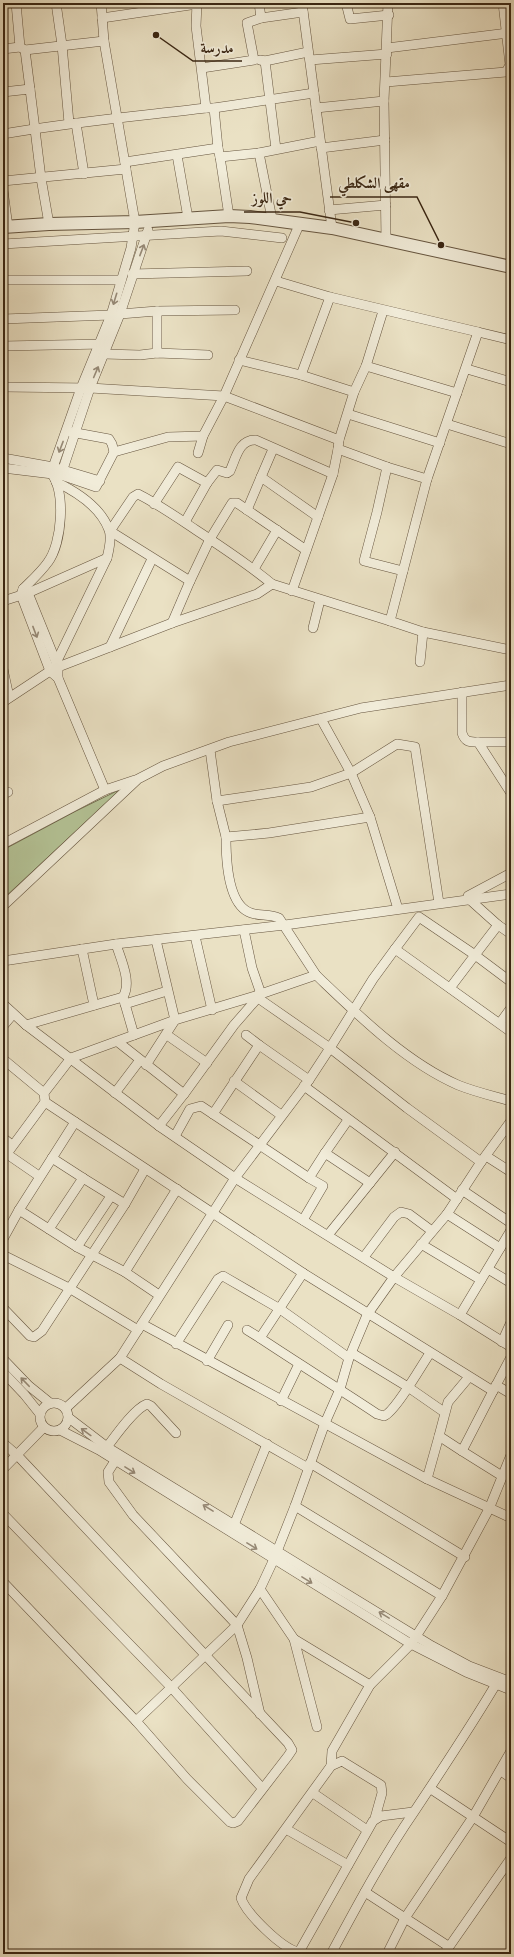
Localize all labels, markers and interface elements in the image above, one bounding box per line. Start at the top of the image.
callout: مدرسة [193,34,242,61]
text: مدرسة [200,39,234,58]
callout: مقهى الشكلطي [330,170,417,197]
text: مقهى الشكلطي [338,174,410,197]
callout: حي اللوز [244,185,300,212]
text: حي اللوز [250,189,292,210]
one-way arrow [138,245,146,257]
one-way arrow [111,293,118,306]
one-way arrow [93,367,101,379]
one-way arrow [56,441,64,453]
one-way arrow [32,625,39,638]
one-way arrow [20,1377,30,1387]
one-way arrow [80,1428,91,1436]
one-way arrow [124,1466,135,1474]
one-way arrow [203,1504,214,1512]
one-way arrow [246,1542,257,1550]
one-way arrow [301,1576,313,1584]
one-way arrow [378,1611,389,1620]

